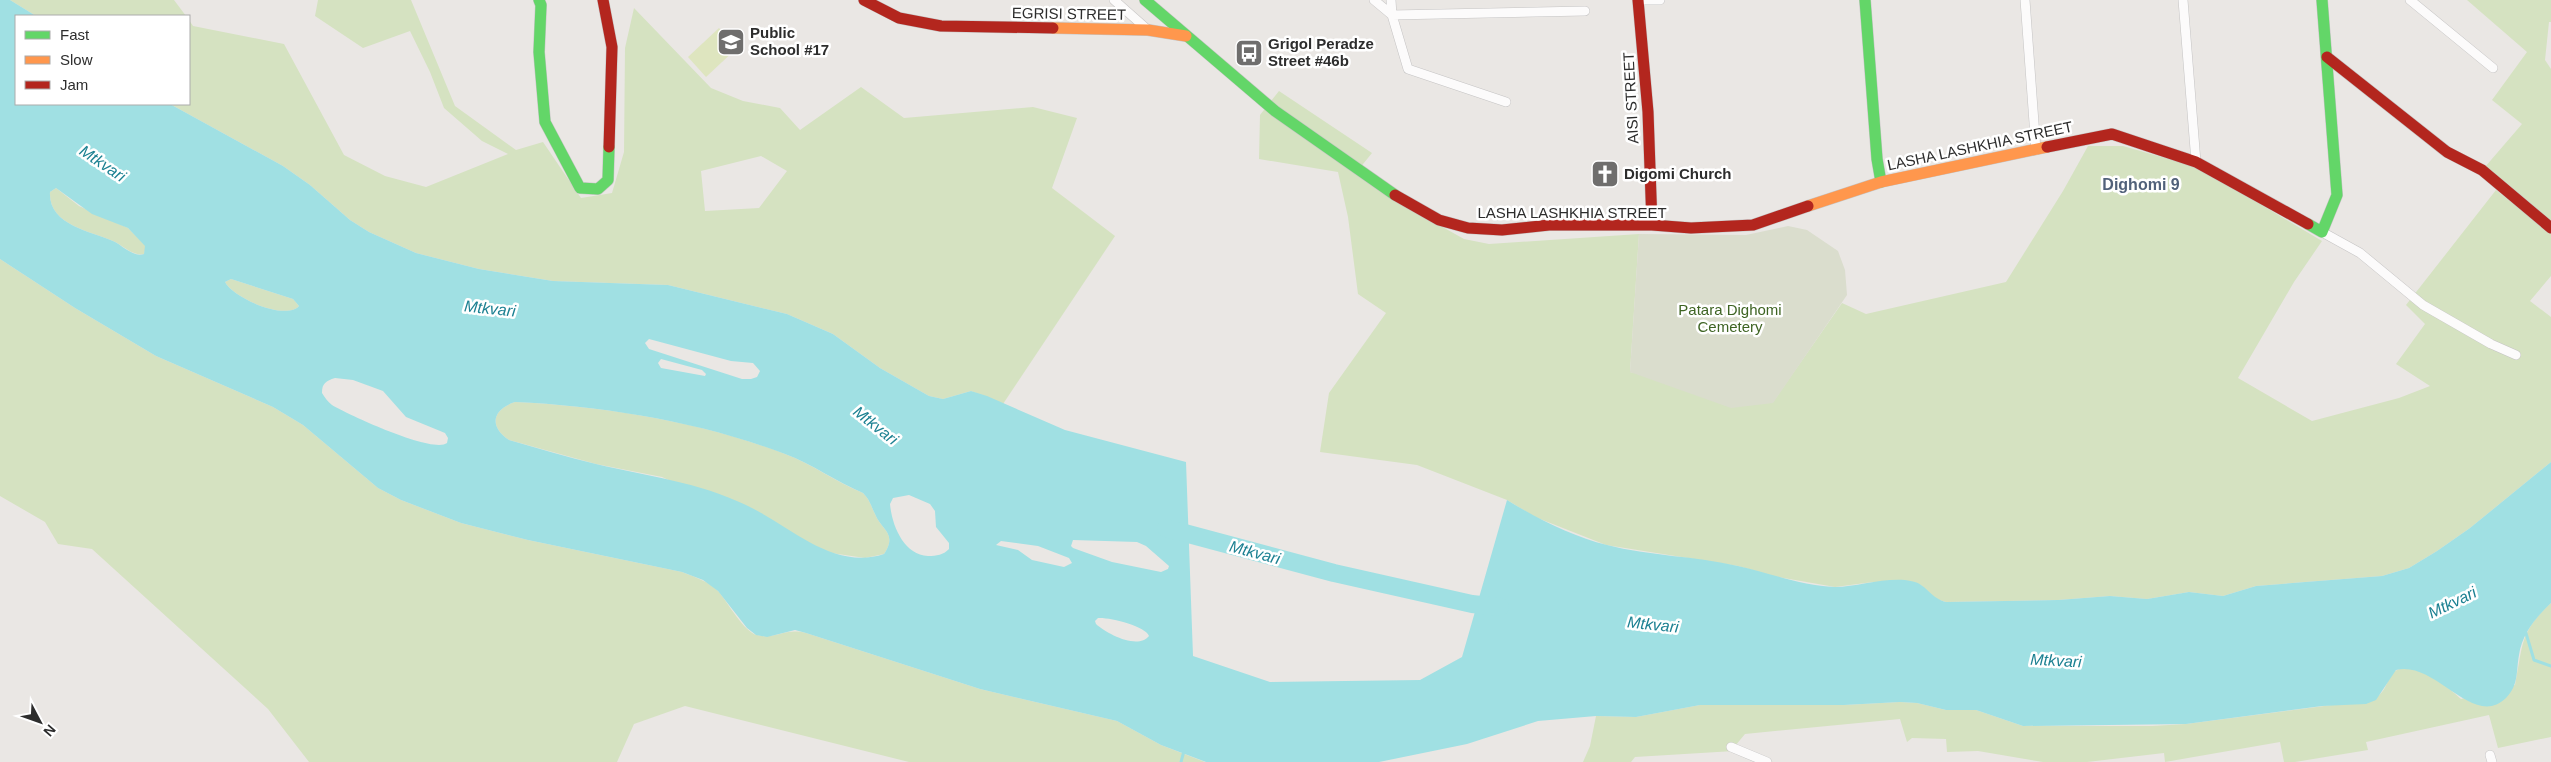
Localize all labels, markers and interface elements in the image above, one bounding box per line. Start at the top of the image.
street label: EGRISI STREET [1012,4,1126,23]
legend [15,15,190,105]
place label: Public School #17 [750,24,829,58]
text: Fast [60,26,90,43]
school or university icon: Public School #17 [716,27,746,57]
place label: Grigol Peradze Street #46b [1268,35,1374,69]
bus stop icon: Grigol Peradze Street #46b [1234,38,1264,68]
text: Slow [60,51,93,68]
street label: AISI STREET [1620,52,1641,144]
text: Jam [60,76,88,93]
street label: LASHA LASHKHIA STREET [1886,118,2074,173]
water label: Mtkvari [77,142,129,185]
church icon: Digomi Church [1590,159,1620,189]
place label: Digomi Church [1624,165,1732,182]
district label: Dighomi 9 [2102,176,2180,193]
street label: LASHA LASHKHIA STREET [1477,204,1667,221]
water label: Mtkvari [463,297,517,320]
park label: Patara Dighomi Cemetery [1678,301,1782,335]
water label: Mtkvari [850,403,902,448]
water label: Mtkvari [1228,538,1282,567]
water label: Mtkvari [2425,583,2480,621]
water label: Mtkvari [1626,613,1680,636]
water label: Mtkvari [2030,651,2083,670]
north arrow [15,697,65,747]
text: N [40,721,59,740]

